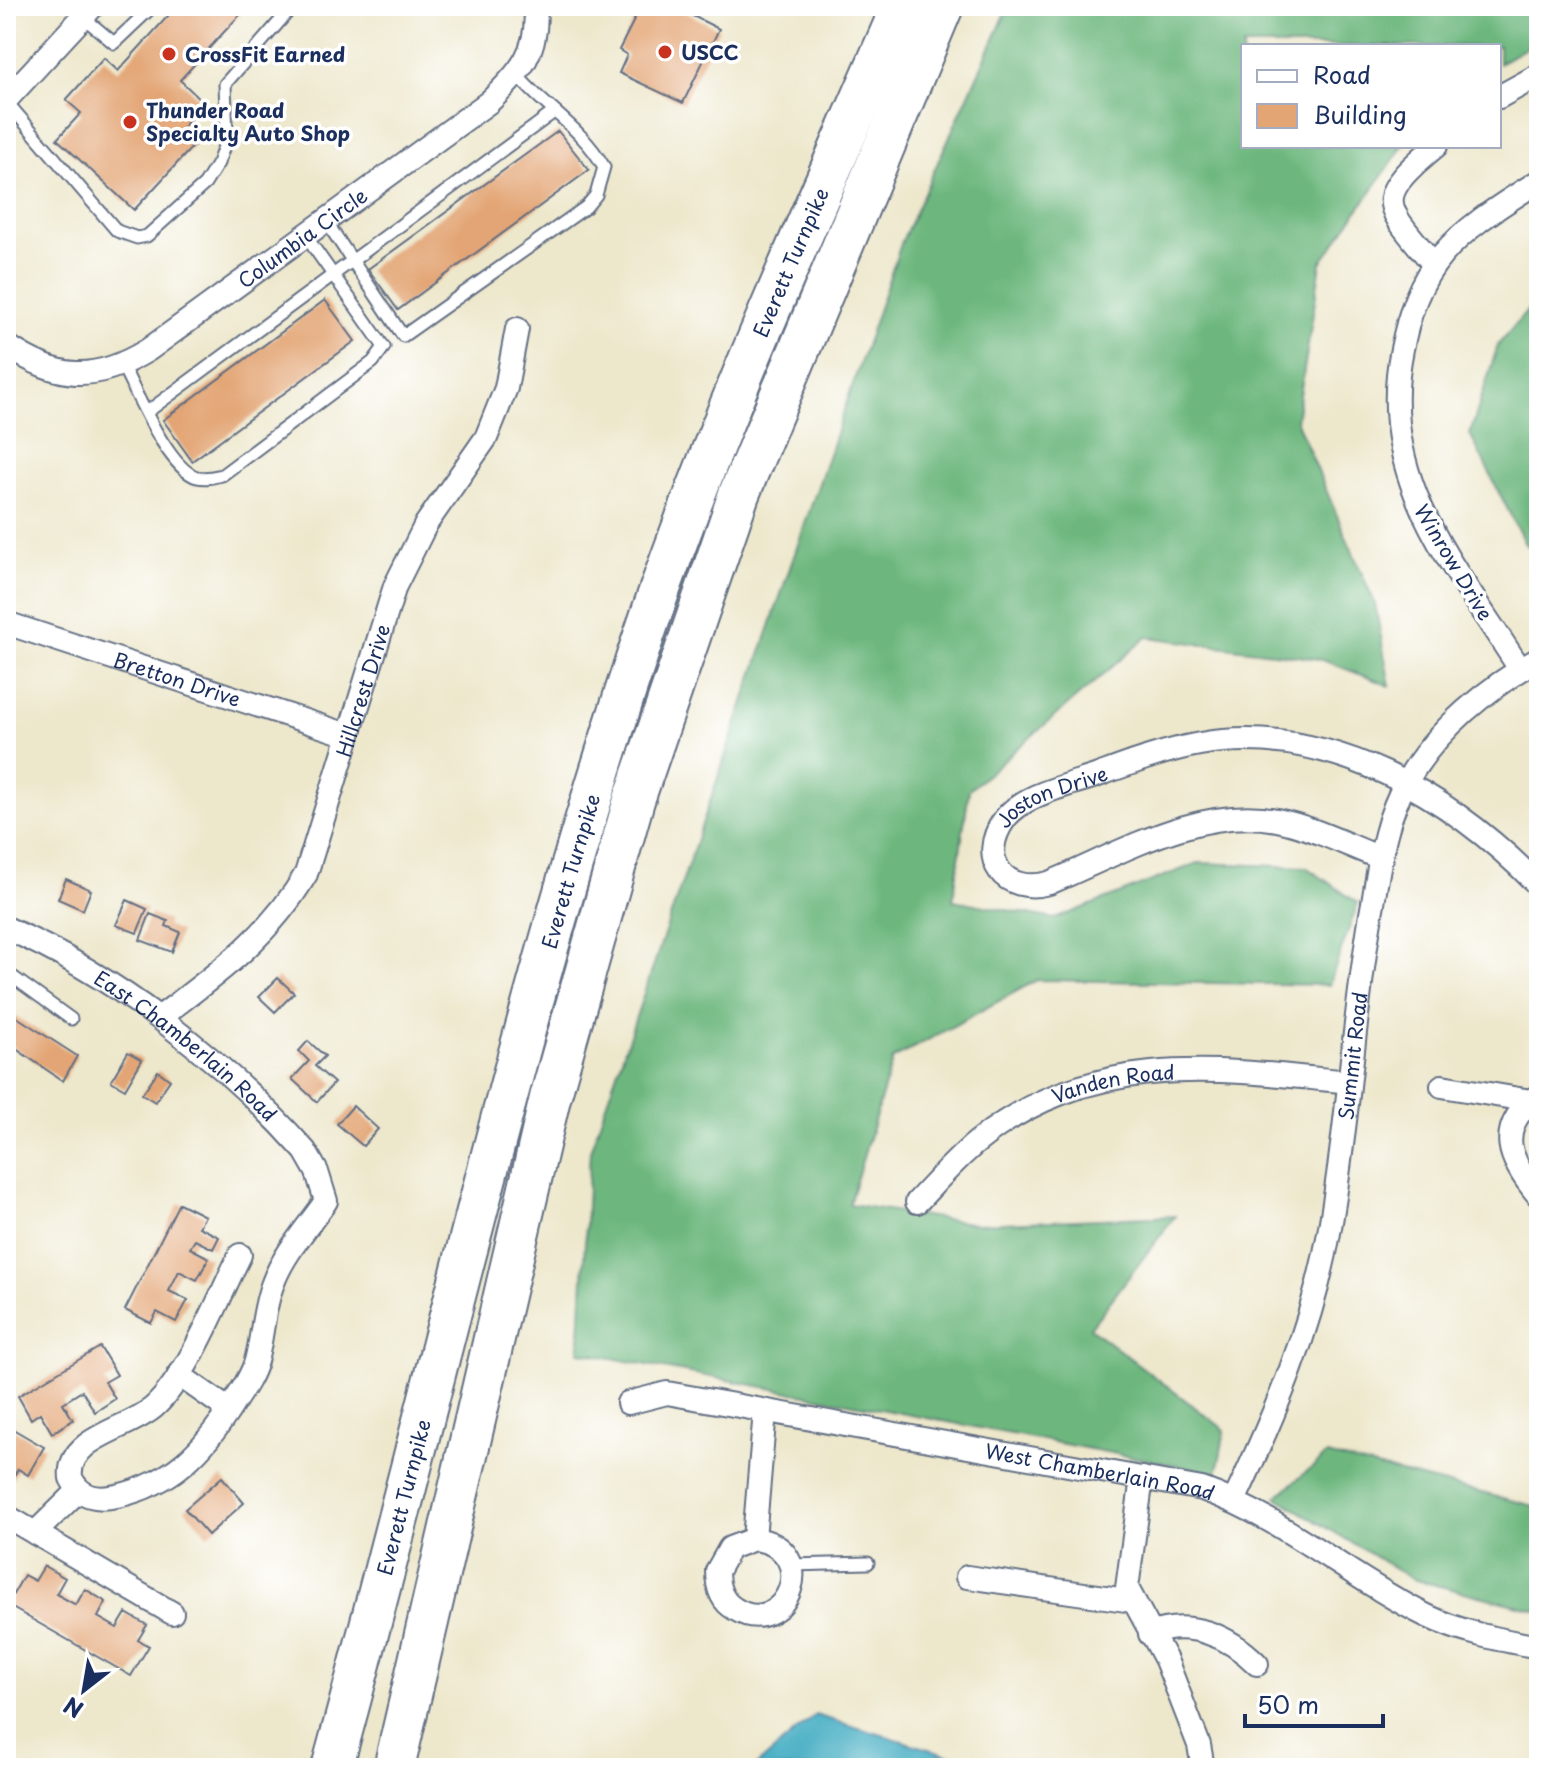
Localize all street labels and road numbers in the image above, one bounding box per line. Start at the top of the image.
street label: Columbia Circle [231,180,374,295]
street label: Everett Turnpike [745,183,836,342]
street label: Winrow Drive [1407,498,1501,626]
street label: Hillcrest Drive [328,620,397,761]
street label: Bretton Drive [110,644,245,714]
street label: Joston Drive [988,758,1112,834]
street label: Everett Turnpike [534,790,607,952]
street label: East Chamberlain Road [88,963,284,1128]
street label: Summit Road [1330,990,1375,1121]
street label: Vanden Road [1047,1056,1175,1111]
street label: Everett Turnpike [369,1416,438,1579]
street label: West Chamberlain Road [983,1435,1219,1507]

